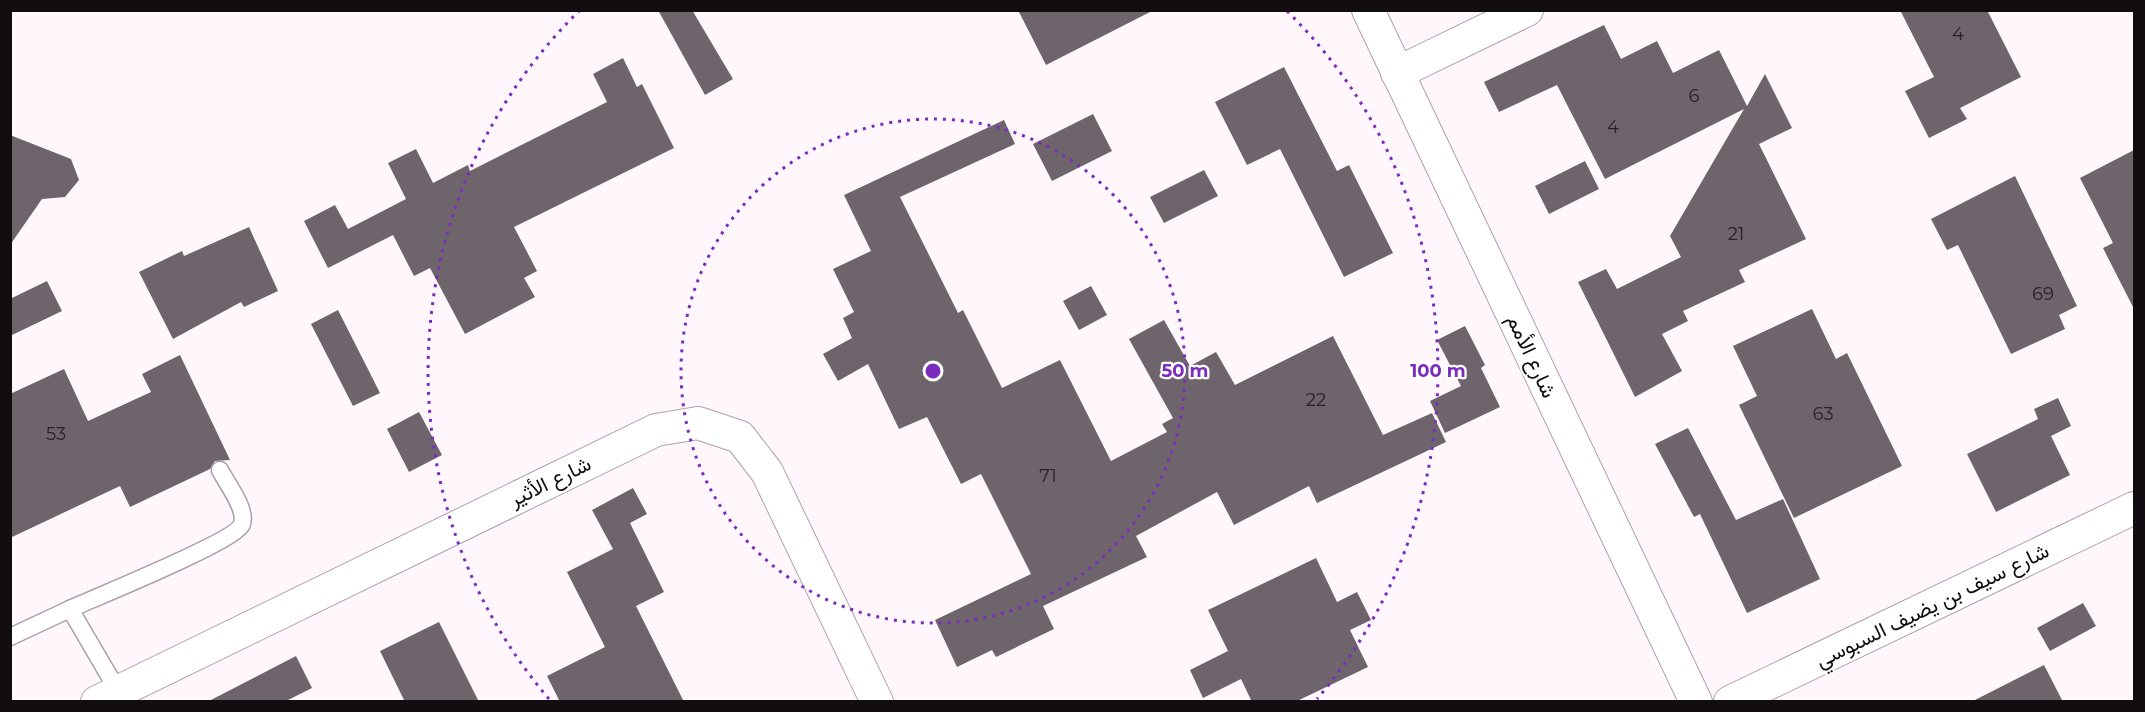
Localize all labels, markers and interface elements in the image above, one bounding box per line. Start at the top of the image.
house number: 4 [1952,23,1964,45]
house number: 6 [1689,85,1700,107]
house number: 4 [1607,116,1619,138]
house number: 21 [1728,223,1744,245]
house number: 69 [2032,283,2054,305]
street label: شارع الأمم [1500,310,1562,402]
text: 50 m [1162,360,1208,382]
text: 100 m [1410,360,1466,382]
centre of rings [923,361,943,381]
house number: 22 [1306,389,1326,411]
house number: 63 [1812,403,1834,425]
house number: 53 [46,423,66,445]
street label: شارع الأثير [504,451,596,514]
house number: 71 [1039,465,1057,487]
street label: شارع سيف بن يضيف السبوسي [1811,538,2055,677]

